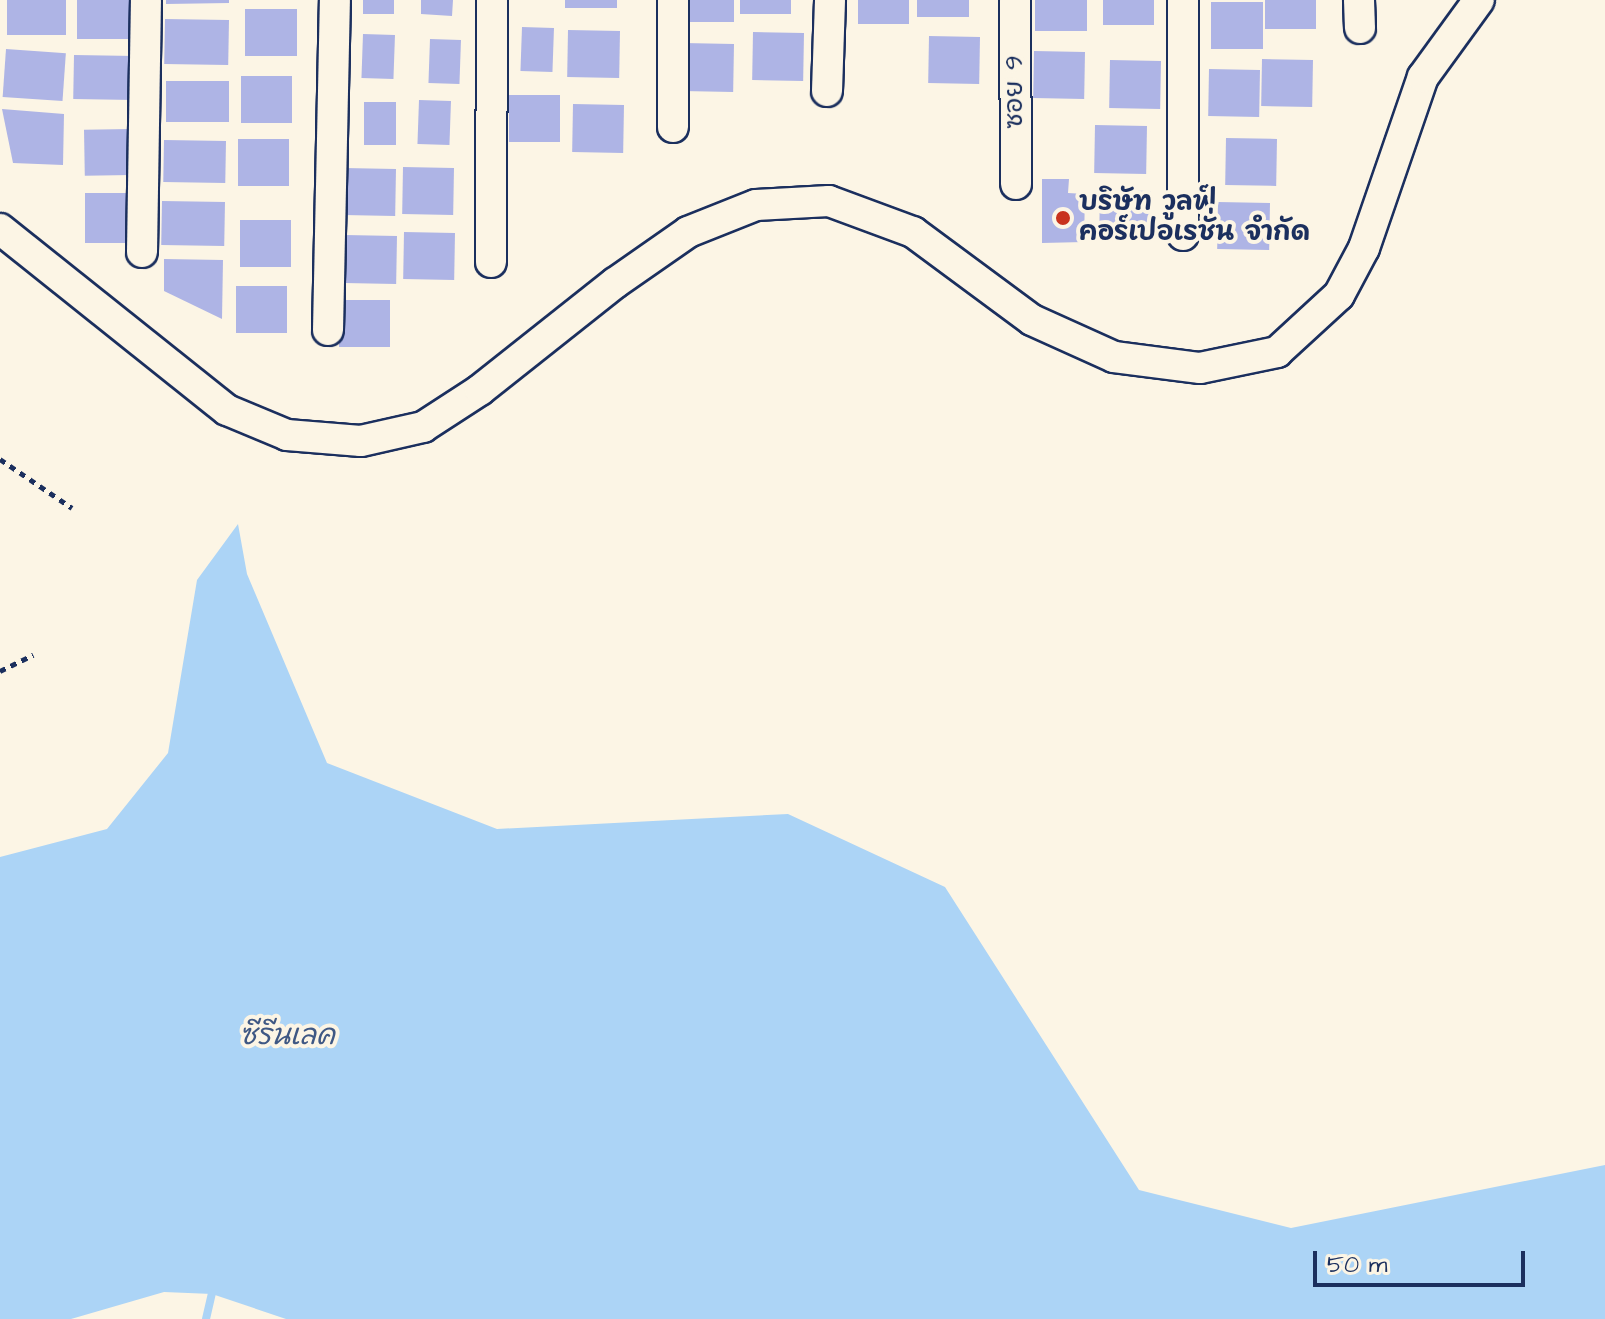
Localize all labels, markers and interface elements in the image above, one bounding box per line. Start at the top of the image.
street label: ซอย 9 [999,55,1031,129]
place label: บริษัท วูลฟ์ คอร์เปอเรชั่น จำกัด [1079,187,1310,248]
marker: บริษัท วูลฟ์ คอร์เปอเรชั่น จำกัด [1054,209,1072,227]
water label: ซีรีนเลค [239,1019,335,1053]
scale bar [1317,1235,1529,1285]
text: 50 m [1327,1248,1387,1282]

